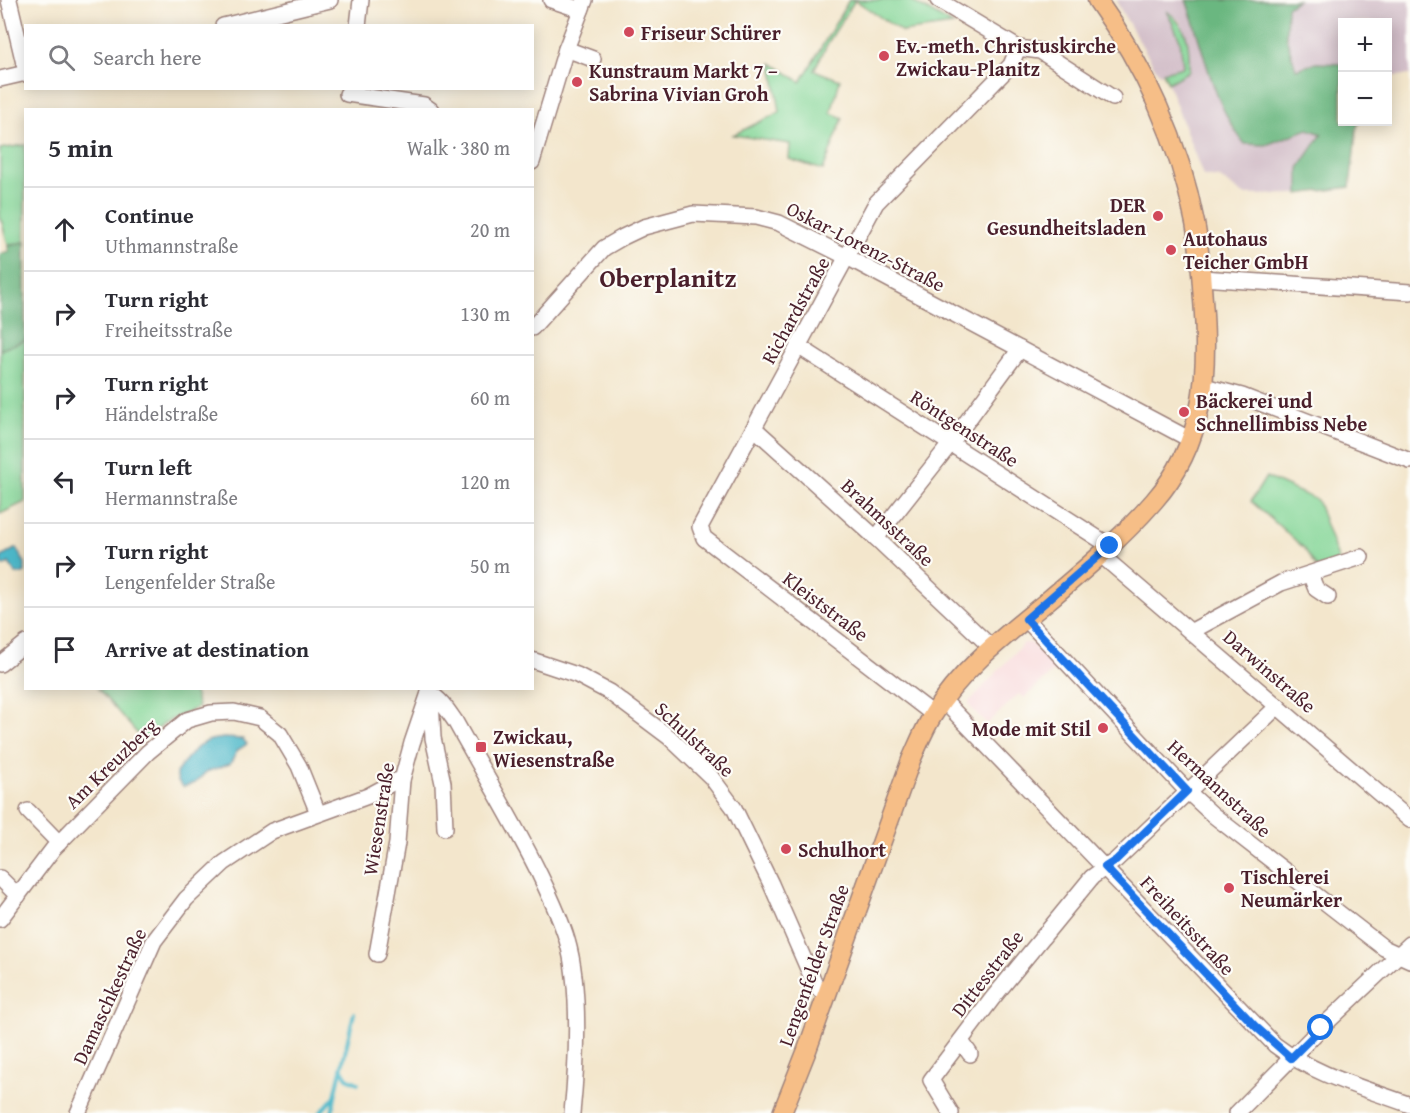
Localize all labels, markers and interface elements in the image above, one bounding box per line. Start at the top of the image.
place label: Friseur Schürer [641,18,781,47]
map controls [1338,18,1392,126]
button: + [1338,18,1392,72]
search box [24,24,534,90]
marker: Friseur Schürer [622,25,636,39]
place label: Ev.-meth. Christuskirche Zwickau-Planitz [896,31,1116,83]
icon: search [45,41,78,74]
text: Search here [93,41,202,73]
marker: Ev.-meth. Christuskirche Zwickau-Planitz [877,49,891,63]
place label: Kunstraum Markt 7 – Sabrina Vivian Groh [589,56,778,108]
button: − [1338,72,1392,126]
marker: Kunstraum Markt 7 – Sabrina Vivian Groh [570,75,584,89]
text: 5 min [48,128,113,167]
text: Walk · 380 m [407,133,510,162]
place label: DER Gesundheitsladen [987,190,1147,242]
street label: Oskar-Lorenz-Straße [782,193,950,299]
text: Continue [105,199,194,231]
marker: DER Gesundheitsladen [1151,209,1165,223]
icon: ahead [48,213,81,246]
text: 20 m [470,215,510,244]
place label: Autohaus Teicher GmbH [1183,224,1308,276]
text: Uthmannstraße [105,231,238,260]
marker: Autohaus Teicher GmbH [1164,243,1178,257]
street label: Richardstraße [754,251,836,369]
district label: Oberplanitz [599,258,737,297]
text: Turn right [105,283,208,315]
icon: right [48,297,81,330]
text: 130 m [460,299,510,328]
text: Freiheitsstraße [105,315,233,344]
text: Turn right [105,367,208,399]
icon: right [48,381,81,414]
street label: Röntgenstraße [905,382,1025,474]
text: 60 m [470,383,510,412]
place label: Bäckerei und Schnellimbiss Nebe [1196,386,1367,438]
text: Händelstraße [105,399,218,428]
marker: Bäckerei und Schnellimbiss Nebe [1177,405,1191,419]
text: Turn left [105,451,192,483]
icon: left [48,465,81,498]
text: 120 m [460,467,510,496]
street label: Brahmsstraße [835,471,941,573]
text: Hermannstraße [105,483,238,512]
route end [1096,532,1122,558]
text: Turn right [105,535,208,567]
icon: right [48,549,81,582]
text: 50 m [470,551,510,580]
street label: Kleiststraße [777,564,875,648]
text: Lengenfelder Straße [105,567,276,596]
street label: Darwinstraße [1217,622,1323,720]
icon: arrive [48,633,81,666]
text: Arrive at destination [105,633,309,665]
street label: Schulstraße [649,694,741,784]
street label: Am Kreuzberg [58,711,164,815]
place label: Mode mit Stil [972,714,1091,743]
marker: Mode mit Stil [1096,721,1110,735]
place label: Zwickau, Wiesenstraße [493,722,615,774]
street label: Hermannstraße [1162,732,1278,844]
marker: Zwickau, Wiesenstraße [474,740,488,754]
street label: Wiesenstraße [355,760,401,878]
place label: Schulhort [798,835,887,864]
marker: Schulhort [779,842,793,856]
place label: Tischlerei Neumärker [1241,862,1342,914]
street label: Freiheitsstraße [1134,868,1242,982]
street label: Lengenfelder Straße [770,880,856,1050]
marker: Tischlerei Neumärker [1222,881,1236,895]
street label: Damaschkestraße [65,923,153,1069]
street label: Dittesstraße [944,924,1030,1022]
route start [1307,1014,1333,1040]

